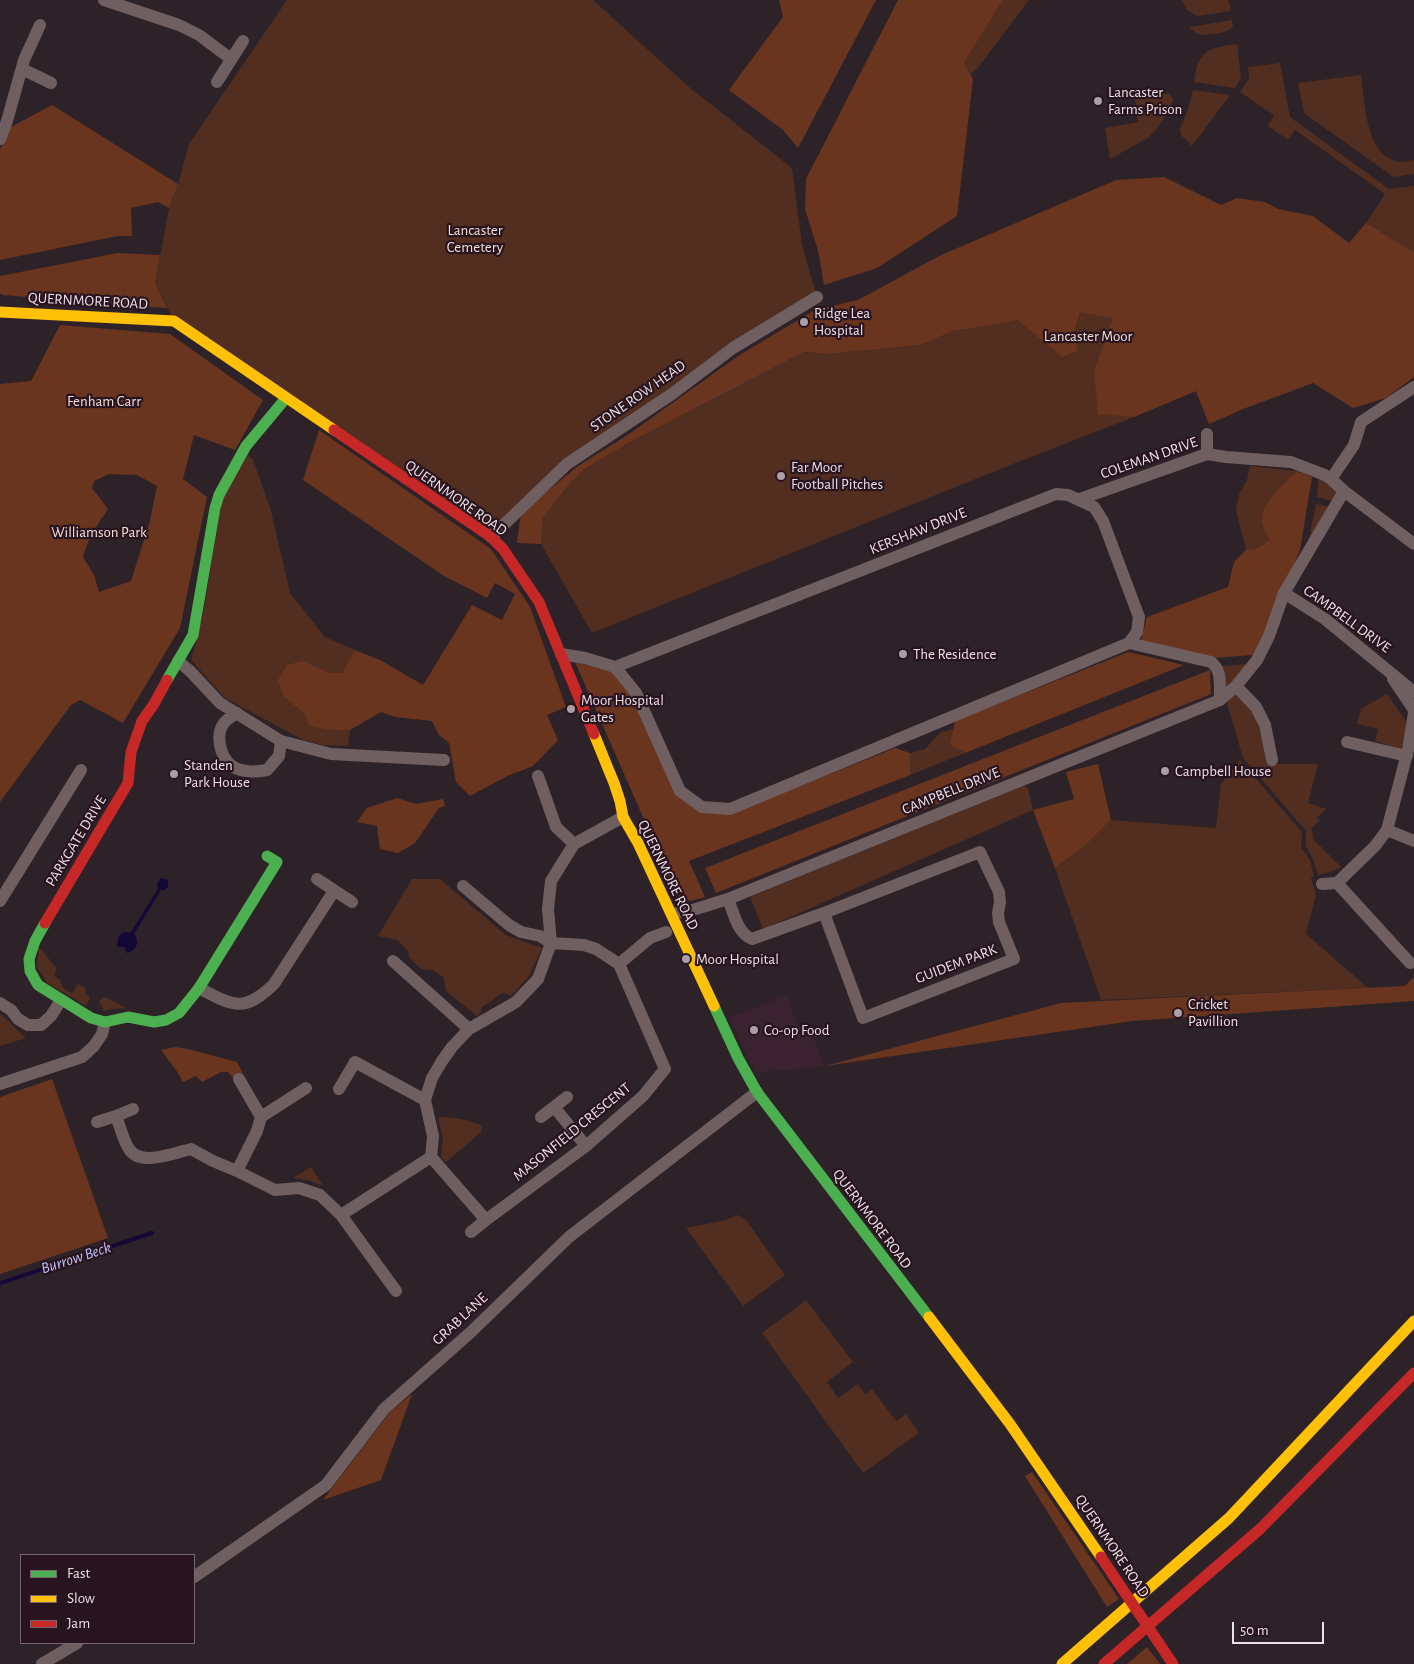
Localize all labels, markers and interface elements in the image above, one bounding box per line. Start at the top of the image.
place label: Lancaster Farms Prison [1108,83,1182,118]
marker: Lancaster Farms Prison [1092,95,1104,107]
park label: Lancaster Cemetery [447,221,503,256]
street label: QUERNMORE ROAD [28,289,148,313]
place label: Ridge Lea Hospital [814,304,870,339]
marker: Ridge Lea Hospital [798,316,810,328]
park label: Lancaster Moor [1044,327,1132,345]
street label: STONE ROW HEAD [587,356,689,436]
park label: Fenham Carr [67,392,141,410]
street label: COLEMAN DRIVE [1098,433,1200,483]
street label: QUERNMORE ROAD [402,456,510,540]
place label: Far Moor Football Pitches [791,458,883,493]
marker: Far Moor Football Pitches [775,470,787,482]
street label: KERSHAW DRIVE [867,503,969,559]
park label: Williamson Park [51,523,147,541]
street label: CAMPBELL DRIVE [1300,581,1394,657]
place label: The Residence [913,645,996,663]
marker: The Residence [897,648,909,660]
place label: Moor Hospital Gates [581,691,664,726]
marker: Moor Hospital Gates [565,703,577,715]
place label: Standen Park House [184,756,250,791]
place label: Campbell House [1175,762,1271,780]
street label: CAMPBELL DRIVE [900,763,1002,819]
marker: Campbell House [1159,765,1171,777]
marker: Standen Park House [168,768,180,780]
street label: PARKGATE DRIVE [42,792,110,890]
street label: QUERNMORE ROAD [634,817,702,933]
street label: GUIDEM PARK [913,940,999,988]
place label: Moor Hospital [696,950,779,968]
marker: Moor Hospital [680,953,692,965]
place label: Cricket Pavillion [1188,995,1238,1030]
marker: Cricket Pavillion [1172,1007,1184,1019]
place label: Co-op Food [764,1021,829,1039]
marker: Co-op Food [748,1024,760,1036]
street label: MASONFIELD CRESCENT [509,1079,635,1185]
street label: QUERNMORE ROAD [829,1166,915,1272]
water label: Burrow Beck [39,1238,113,1278]
street label: GRAB LANE [429,1289,491,1349]
street label: QUERNMORE ROAD [1071,1491,1153,1601]
legend [20,1554,195,1644]
text: Fast [67,1566,90,1581]
text: Slow [67,1591,95,1606]
scale bar [1234,1612,1326,1644]
text: Jam [67,1616,90,1631]
text: 50 m [1240,1623,1269,1638]

